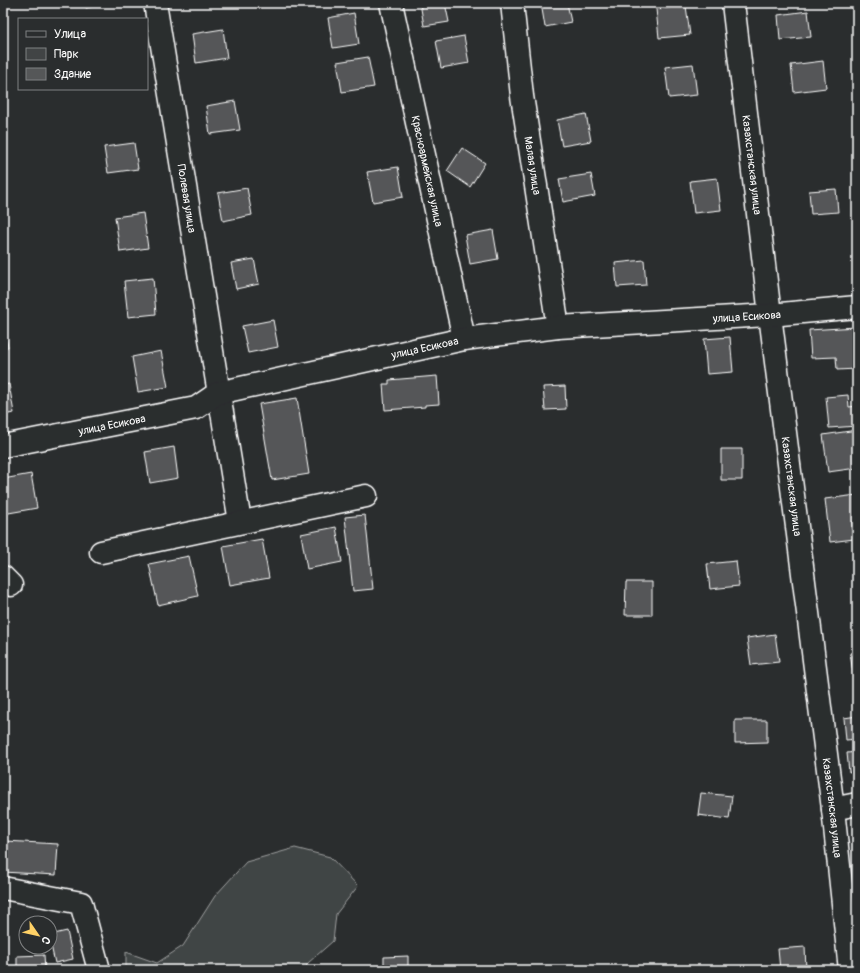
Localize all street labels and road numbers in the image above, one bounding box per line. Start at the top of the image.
street label: Красноармейская улица [409,114,446,228]
street label: Казахстанская улица [740,114,765,215]
street label: Малая улица [522,135,544,196]
street label: Полевая улица [175,163,199,234]
street label: улица Есикова [711,308,781,325]
street label: улица Есикова [389,334,459,361]
street label: улица Есикова [76,412,147,438]
street label: Казахстанская улица [779,436,805,537]
street label: Казахстанская улица [820,757,845,858]

